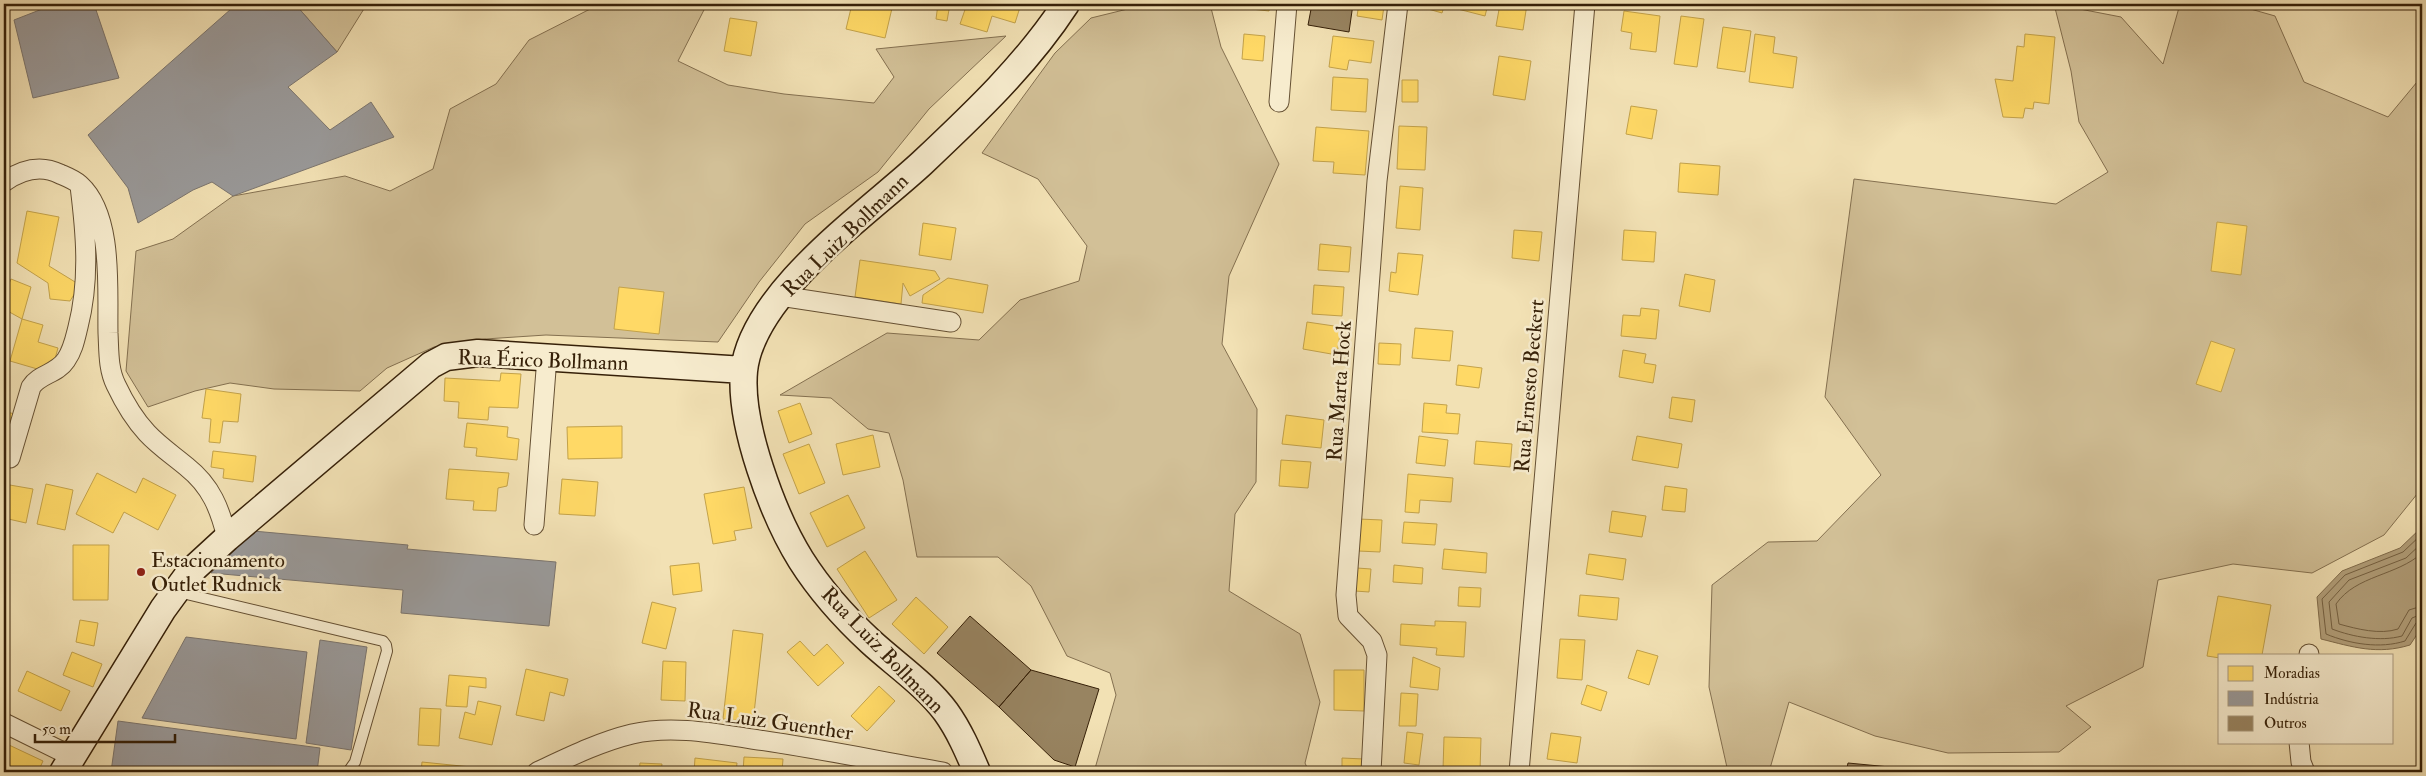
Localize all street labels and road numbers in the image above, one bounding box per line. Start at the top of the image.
street label: Rua Luiz Bollmann [776,168,915,303]
street label: Rua Ernesto Beckert [1508,298,1551,474]
street label: Rua Marta Hock [1321,320,1358,462]
street label: Rua Érico Bollmann [457,344,629,377]
street label: Rua Luiz Bollmann [815,581,950,720]
street label: Rua Luiz Guenther [685,696,855,747]

